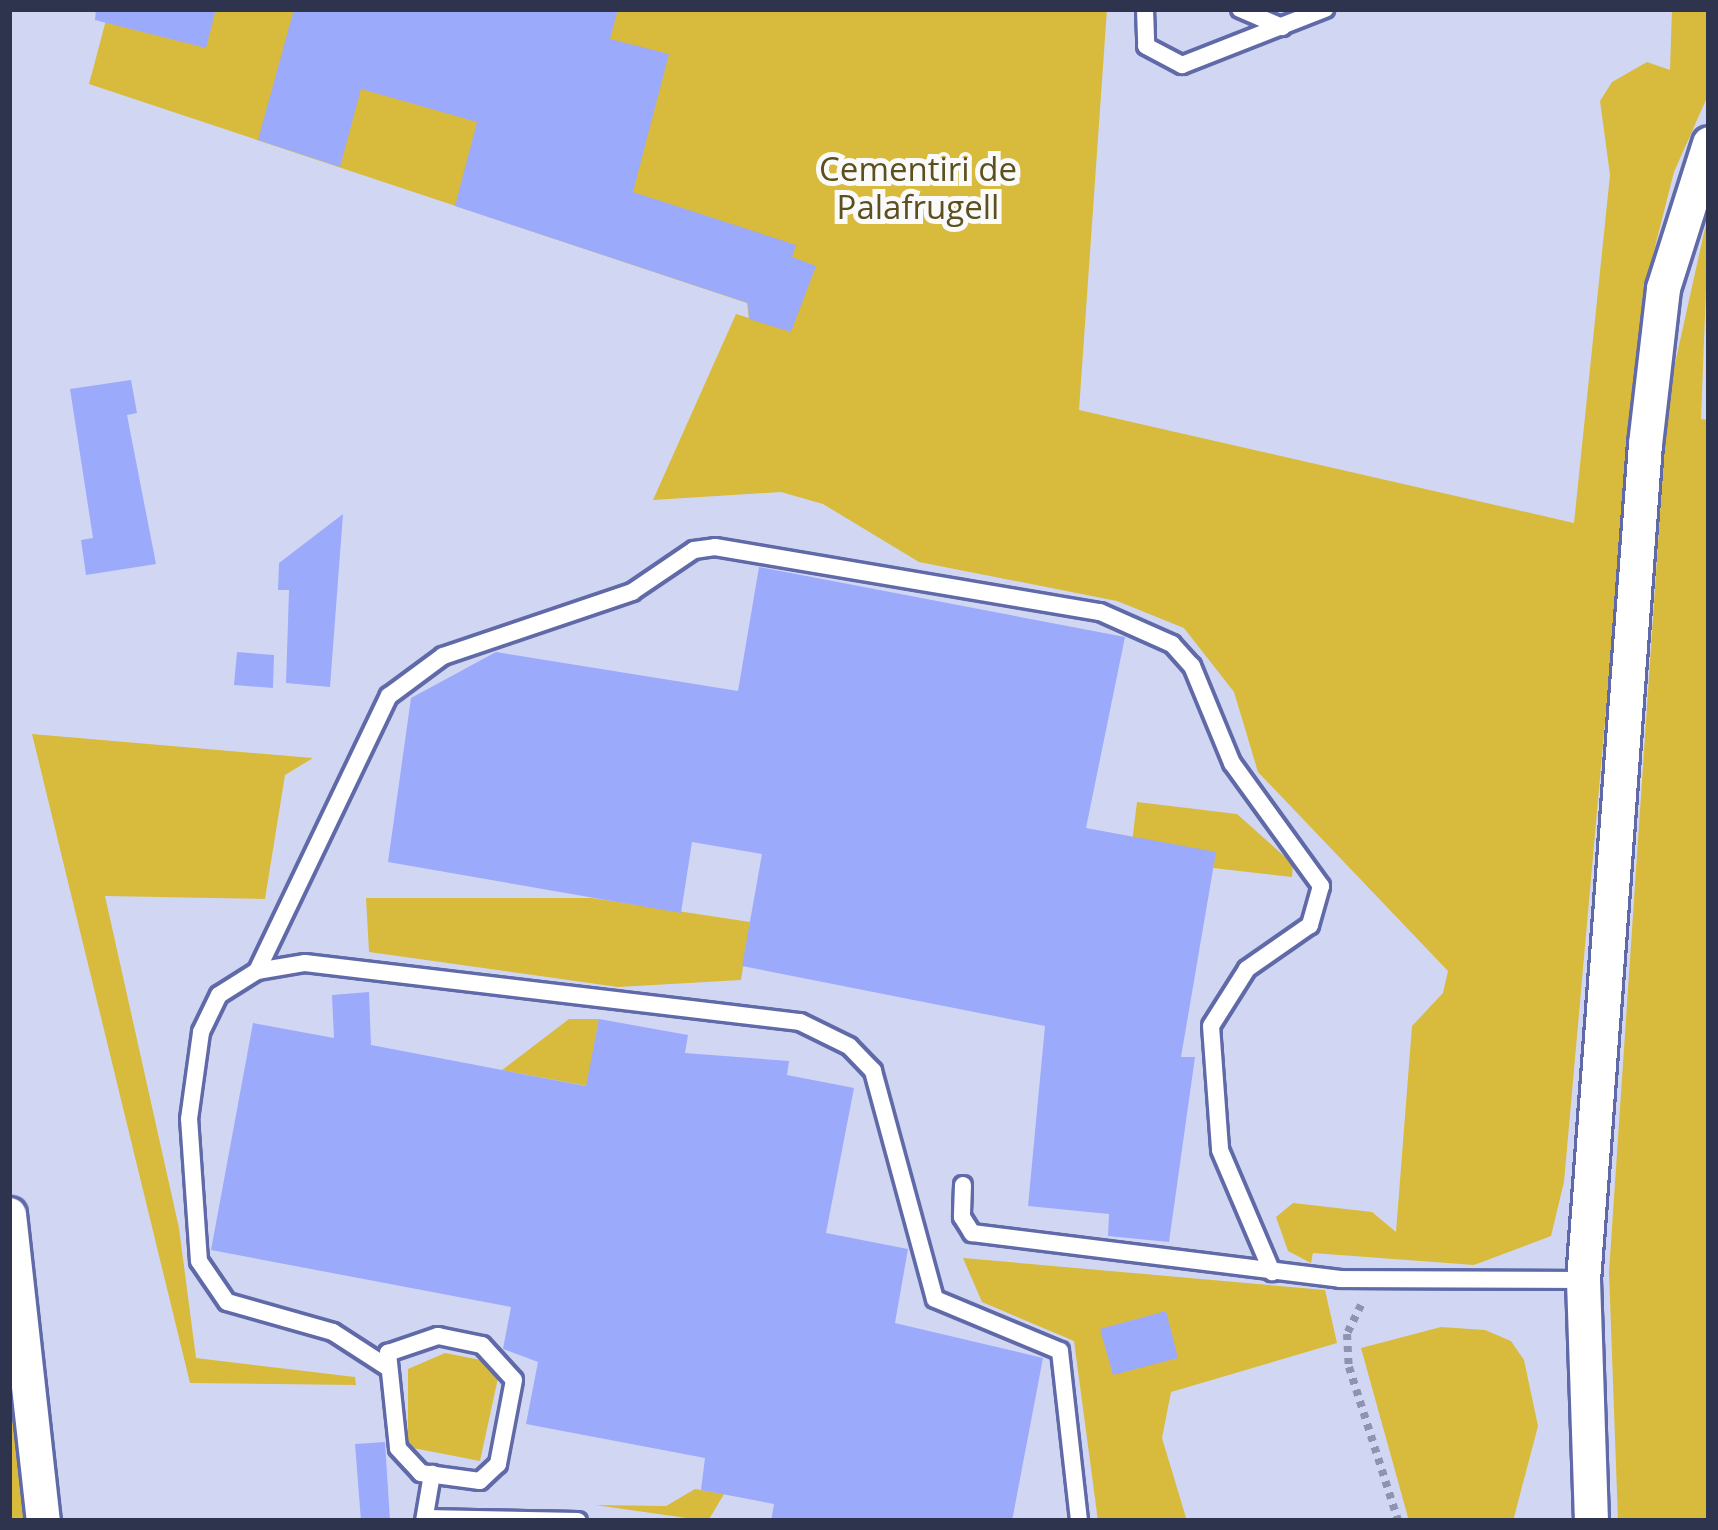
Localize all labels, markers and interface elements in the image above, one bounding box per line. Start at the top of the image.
park label: Cementiri de Palafrugell [819,149,1017,227]

